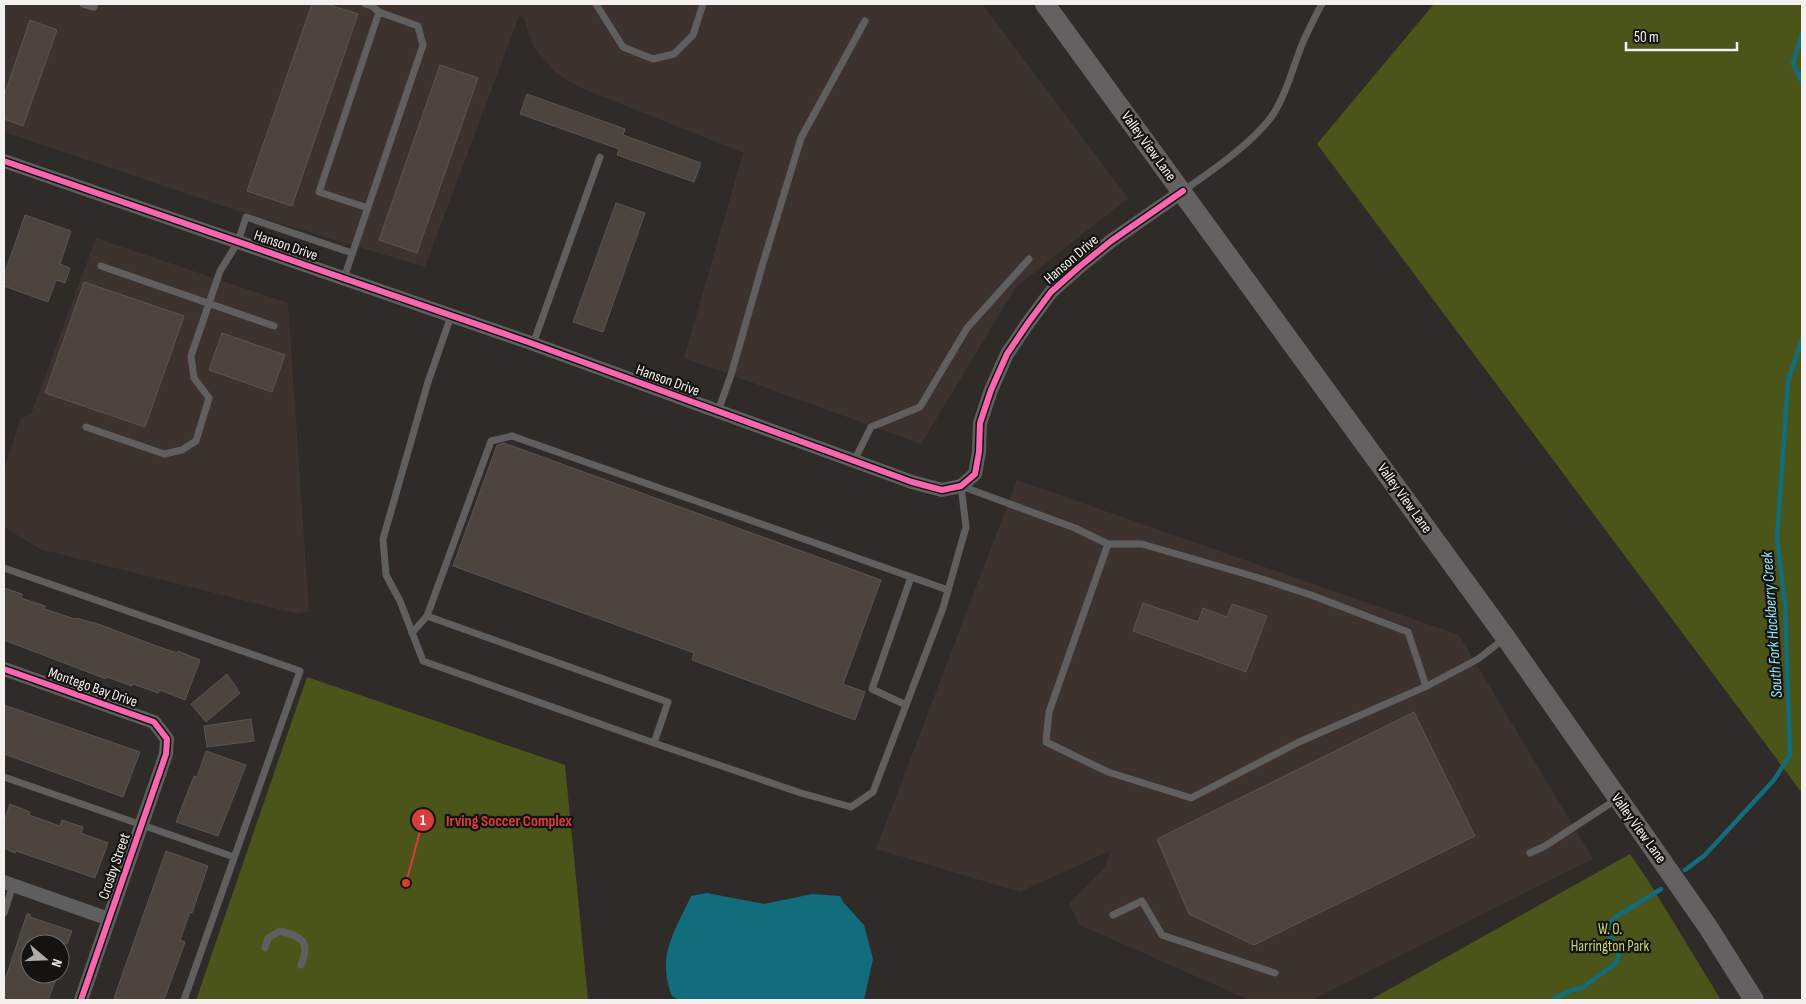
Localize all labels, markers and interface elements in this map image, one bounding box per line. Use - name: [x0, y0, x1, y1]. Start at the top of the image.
- scale bar: [1626, 20, 1737, 52]
- text: 50 m: [1634, 28, 1659, 47]
- street label: Valley View Lane: [1117, 108, 1180, 185]
- street label: Hanson Drive: [251, 226, 320, 265]
- street label: Hanson Drive: [1040, 230, 1103, 288]
- street label: Hanson Drive: [633, 360, 702, 401]
- street label: Valley View Lane: [1373, 460, 1436, 537]
- water label: South Fork Hackberry Creek: [1758, 550, 1787, 699]
- street label: Montego Bay Drive: [46, 663, 140, 712]
- street label: Valley View Lane: [1607, 790, 1670, 867]
- callout: Irving Soccer Complex: [411, 805, 582, 836]
- text: 1: [420, 811, 426, 830]
- text: Irving Soccer Complex: [446, 812, 572, 831]
- street label: Crosby Street: [94, 830, 135, 902]
- park label: W. O. Harrington Park: [1571, 920, 1650, 956]
- north arrow: [20, 934, 70, 984]
- text: N: [48, 957, 66, 969]

